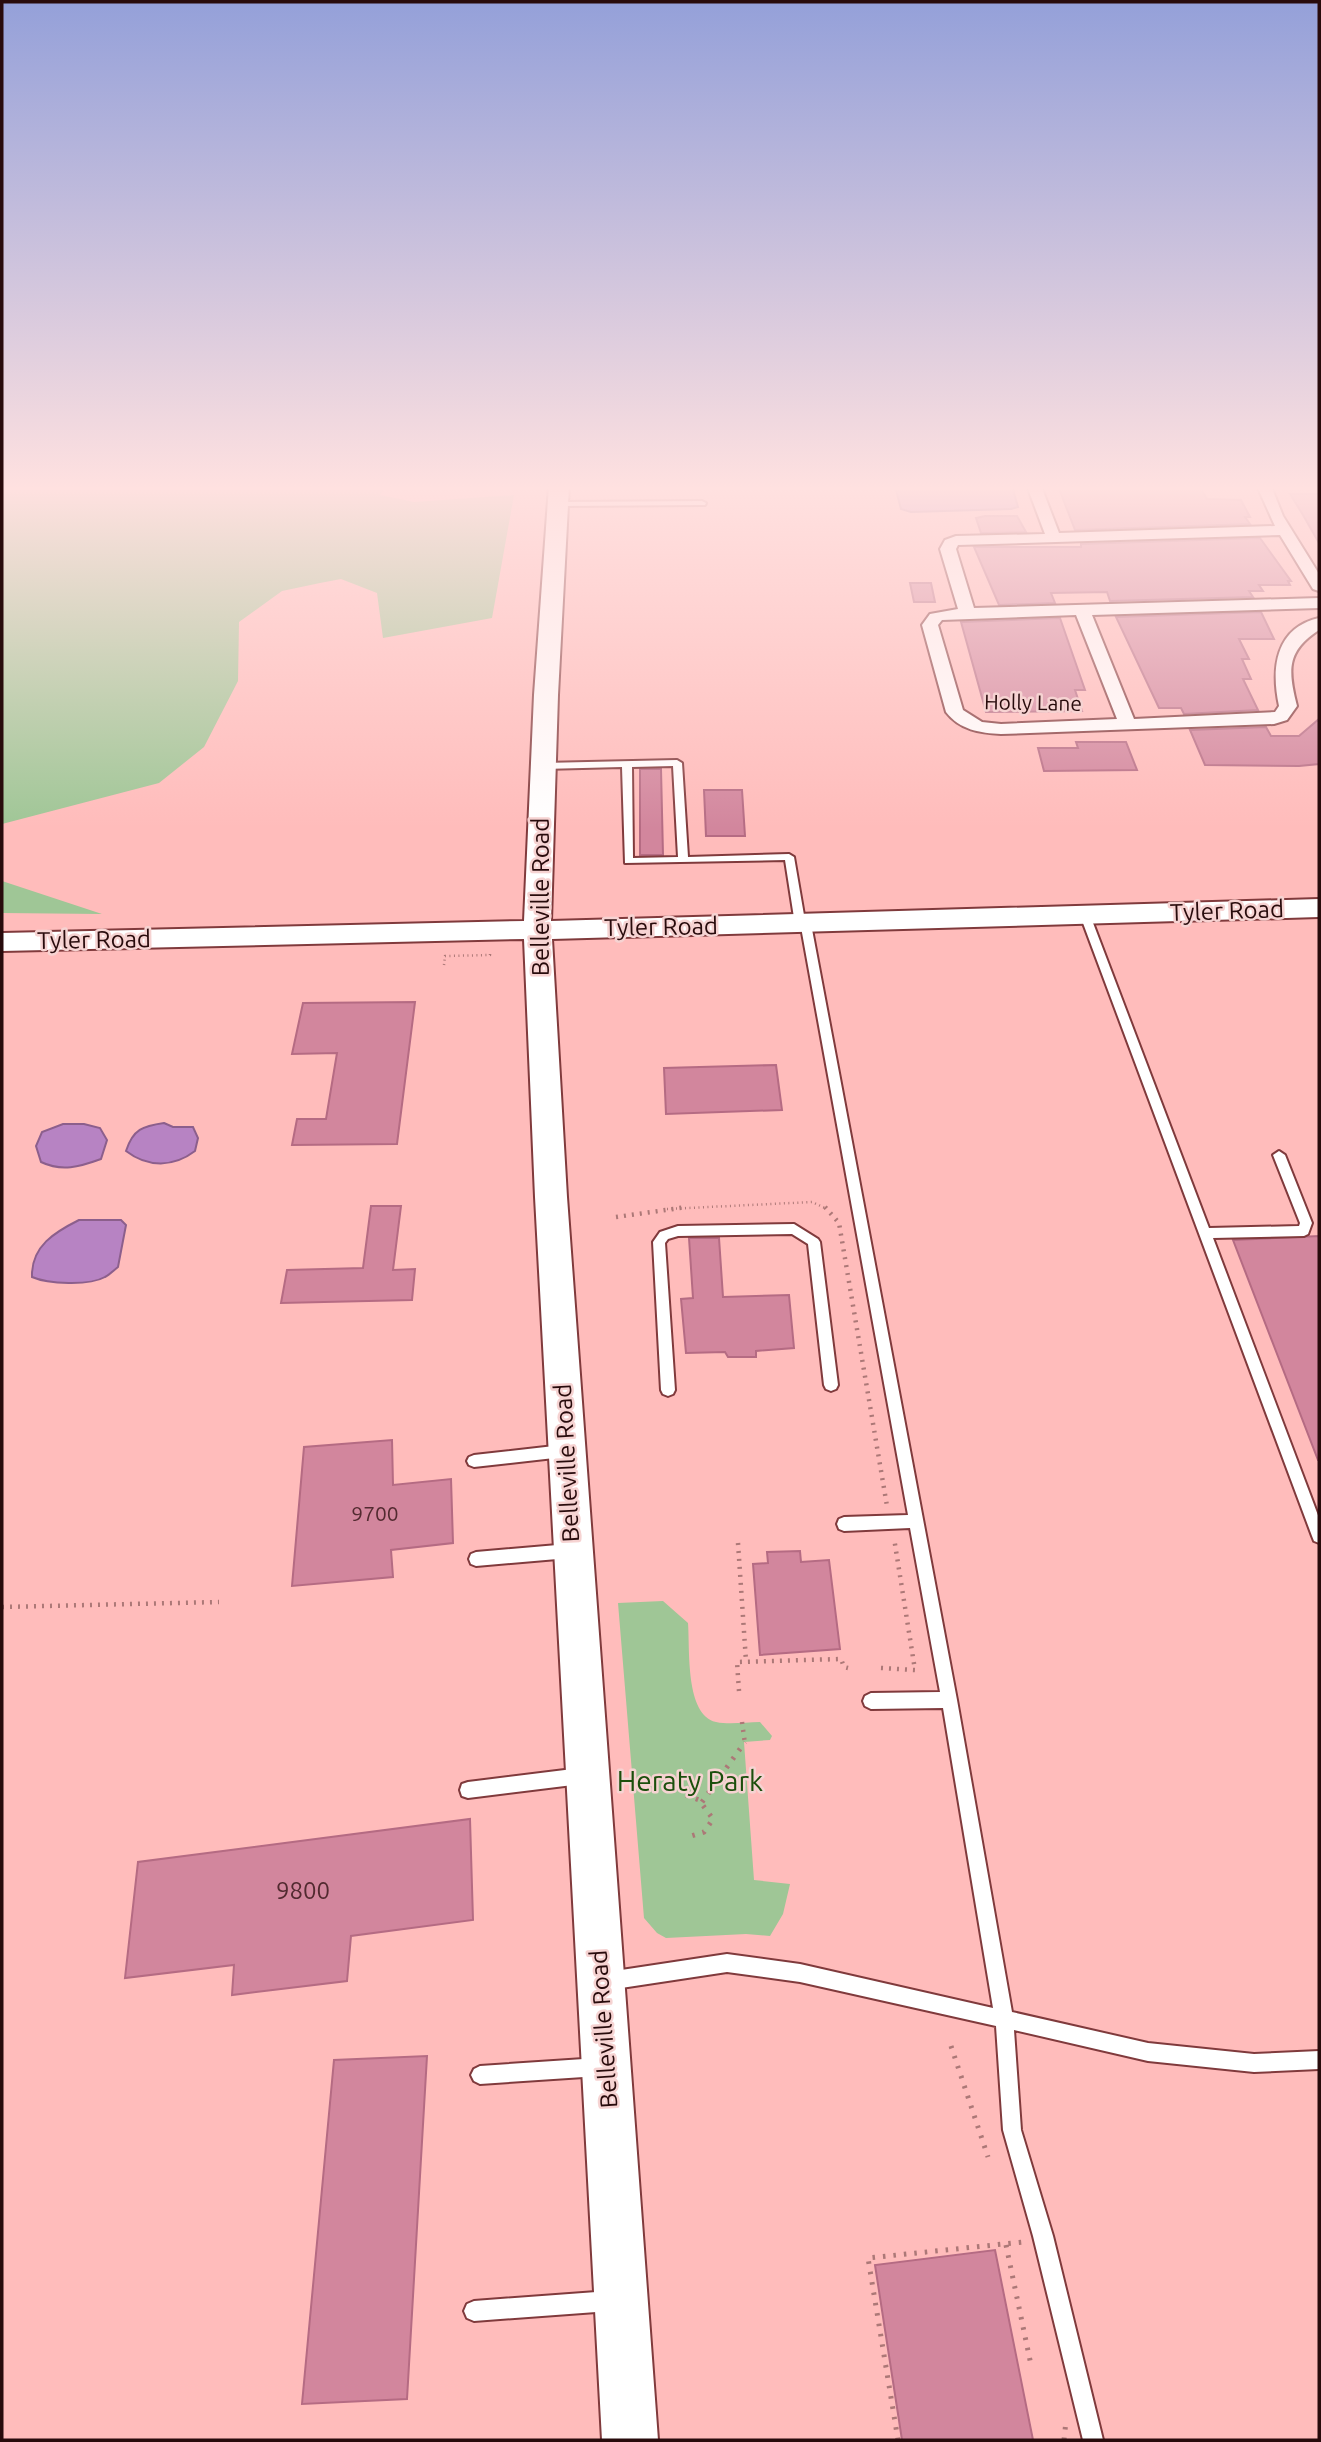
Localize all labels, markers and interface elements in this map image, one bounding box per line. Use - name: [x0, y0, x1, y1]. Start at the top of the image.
- street label: Holly Lane: [984, 689, 1082, 715]
- street label: Belleville Road: [527, 818, 554, 976]
- street label: Tyler Road: [1170, 895, 1284, 926]
- street label: Tyler Road: [604, 912, 718, 941]
- street label: Tyler Road: [37, 925, 151, 954]
- street label: Belleville Road: [549, 1383, 584, 1543]
- house number: 9700: [351, 1501, 399, 1525]
- park label: Heraty Park: [617, 1765, 763, 1796]
- house number: 9800: [276, 1877, 330, 1904]
- street label: Belleville Road: [585, 1949, 622, 2109]

